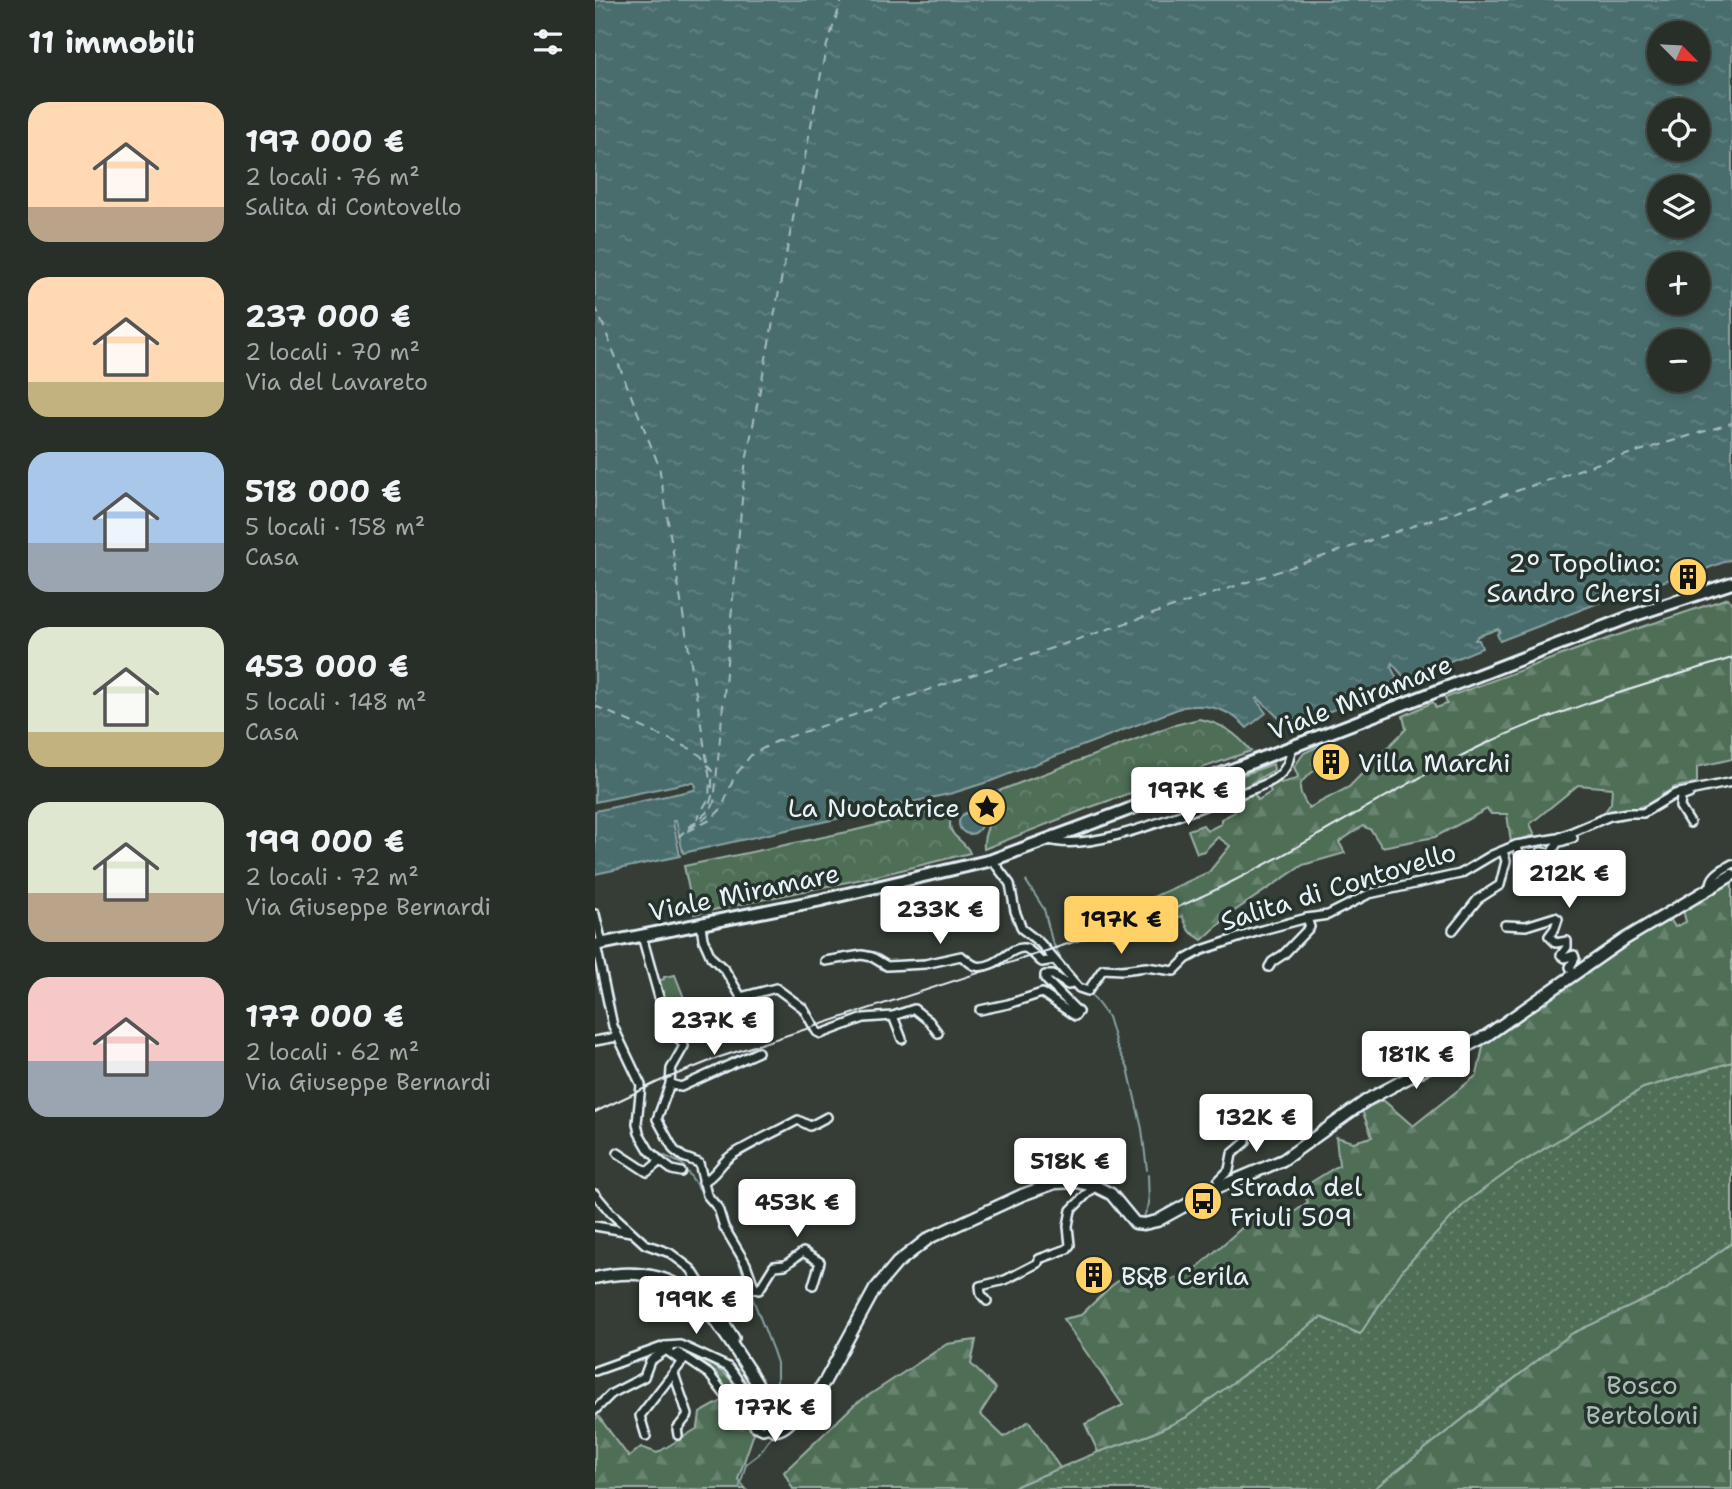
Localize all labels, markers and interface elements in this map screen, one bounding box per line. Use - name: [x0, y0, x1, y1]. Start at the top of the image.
- north arrow: [1647, 21, 1710, 84]
- map controls: [1647, 21, 1710, 392]
- text: 11 immobili: [28, 22, 195, 63]
- icon: filters: [529, 23, 567, 61]
- button: locate: [1647, 98, 1710, 161]
- text: 197 000 €: [245, 121, 404, 162]
- icon: home: [84, 130, 168, 214]
- text: 2 locali · 76 m²: [245, 162, 420, 192]
- button: layers: [1647, 175, 1710, 238]
- text: Salita di Contovello: [245, 192, 462, 222]
- button: +: [1647, 252, 1710, 315]
- text: 237 000 €: [245, 296, 411, 337]
- icon: home: [84, 305, 168, 389]
- button: −: [1647, 329, 1710, 392]
- text: 2 locali · 70 m²: [245, 337, 420, 367]
- text: Via del Lavareto: [245, 367, 428, 397]
- text: 518 000 €: [245, 471, 402, 512]
- icon: home: [84, 480, 168, 564]
- text: 5 locali · 158 m²: [245, 512, 425, 542]
- text: Casa: [245, 542, 298, 572]
- place label: 2º Topolino: Sandro Chersi: [1487, 545, 1661, 610]
- building icon: 2º Topolino: Sandro Chersi: [1667, 556, 1709, 598]
- text: 453 000 €: [245, 646, 409, 687]
- street label: Viale Miramare: [1263, 646, 1457, 748]
- icon: home: [84, 655, 168, 739]
- text: 5 locali · 148 m²: [245, 687, 427, 717]
- text: Casa: [245, 717, 298, 747]
- building icon: Villa Marchi: [1310, 741, 1352, 783]
- place label: Villa Marchi: [1358, 745, 1511, 780]
- pin: 197K €: [1131, 768, 1245, 827]
- text: 197K €: [1147, 775, 1229, 805]
- place icon: La Nuotatrice: [966, 786, 1008, 828]
- place label: La Nuotatrice: [788, 790, 960, 825]
- text: 199 000 €: [245, 821, 404, 862]
- icon: home: [84, 830, 168, 914]
- street label: Salita di Contovello: [1216, 833, 1460, 939]
- pin: 212K €: [1512, 850, 1626, 910]
- street label: Viale Miramare: [645, 855, 843, 929]
- text: 212K €: [1529, 858, 1609, 888]
- text: 2 locali · 72 m²: [245, 862, 419, 892]
- pin: 233K €: [883, 886, 997, 946]
- text: Via Giuseppe Bernardi: [245, 892, 491, 922]
- text: 233K €: [896, 894, 984, 924]
- pin: 197K €: [1064, 897, 1178, 956]
- text: 197K €: [1080, 904, 1162, 934]
- text: 177 000 €: [245, 996, 404, 1037]
- pin: 237K €: [657, 998, 771, 1057]
- icon: home: [84, 1005, 168, 1089]
- text: 237K €: [671, 1005, 757, 1035]
- pin: 181K €: [1359, 1032, 1473, 1091]
- text: 2 locali · 62 m²: [245, 1037, 419, 1067]
- text: 181K €: [1378, 1039, 1454, 1069]
- text: Via Giuseppe Bernardi: [245, 1067, 491, 1097]
- pin: 132K €: [1199, 1094, 1313, 1154]
- text: 132K €: [1215, 1102, 1297, 1132]
- pin: 518K €: [1013, 1138, 1127, 1198]
- text: 518K €: [1030, 1146, 1110, 1176]
- place label: Strada del Friuli 509: [1230, 1169, 1362, 1234]
- pin: 453K €: [740, 1180, 854, 1239]
- bus stop icon: Strada del Friuli 509: [1182, 1180, 1224, 1222]
- text: 453K €: [754, 1187, 840, 1217]
- building icon: B&B Cerila: [1073, 1254, 1115, 1296]
- place label: B&B Cerila: [1121, 1258, 1249, 1293]
- pin: 199K €: [639, 1276, 753, 1336]
- text: 199K €: [655, 1284, 737, 1314]
- park label: Bosco Bertoloni: [1585, 1367, 1699, 1432]
- pin: 177K €: [718, 1384, 832, 1444]
- text: 177K €: [734, 1392, 816, 1422]

